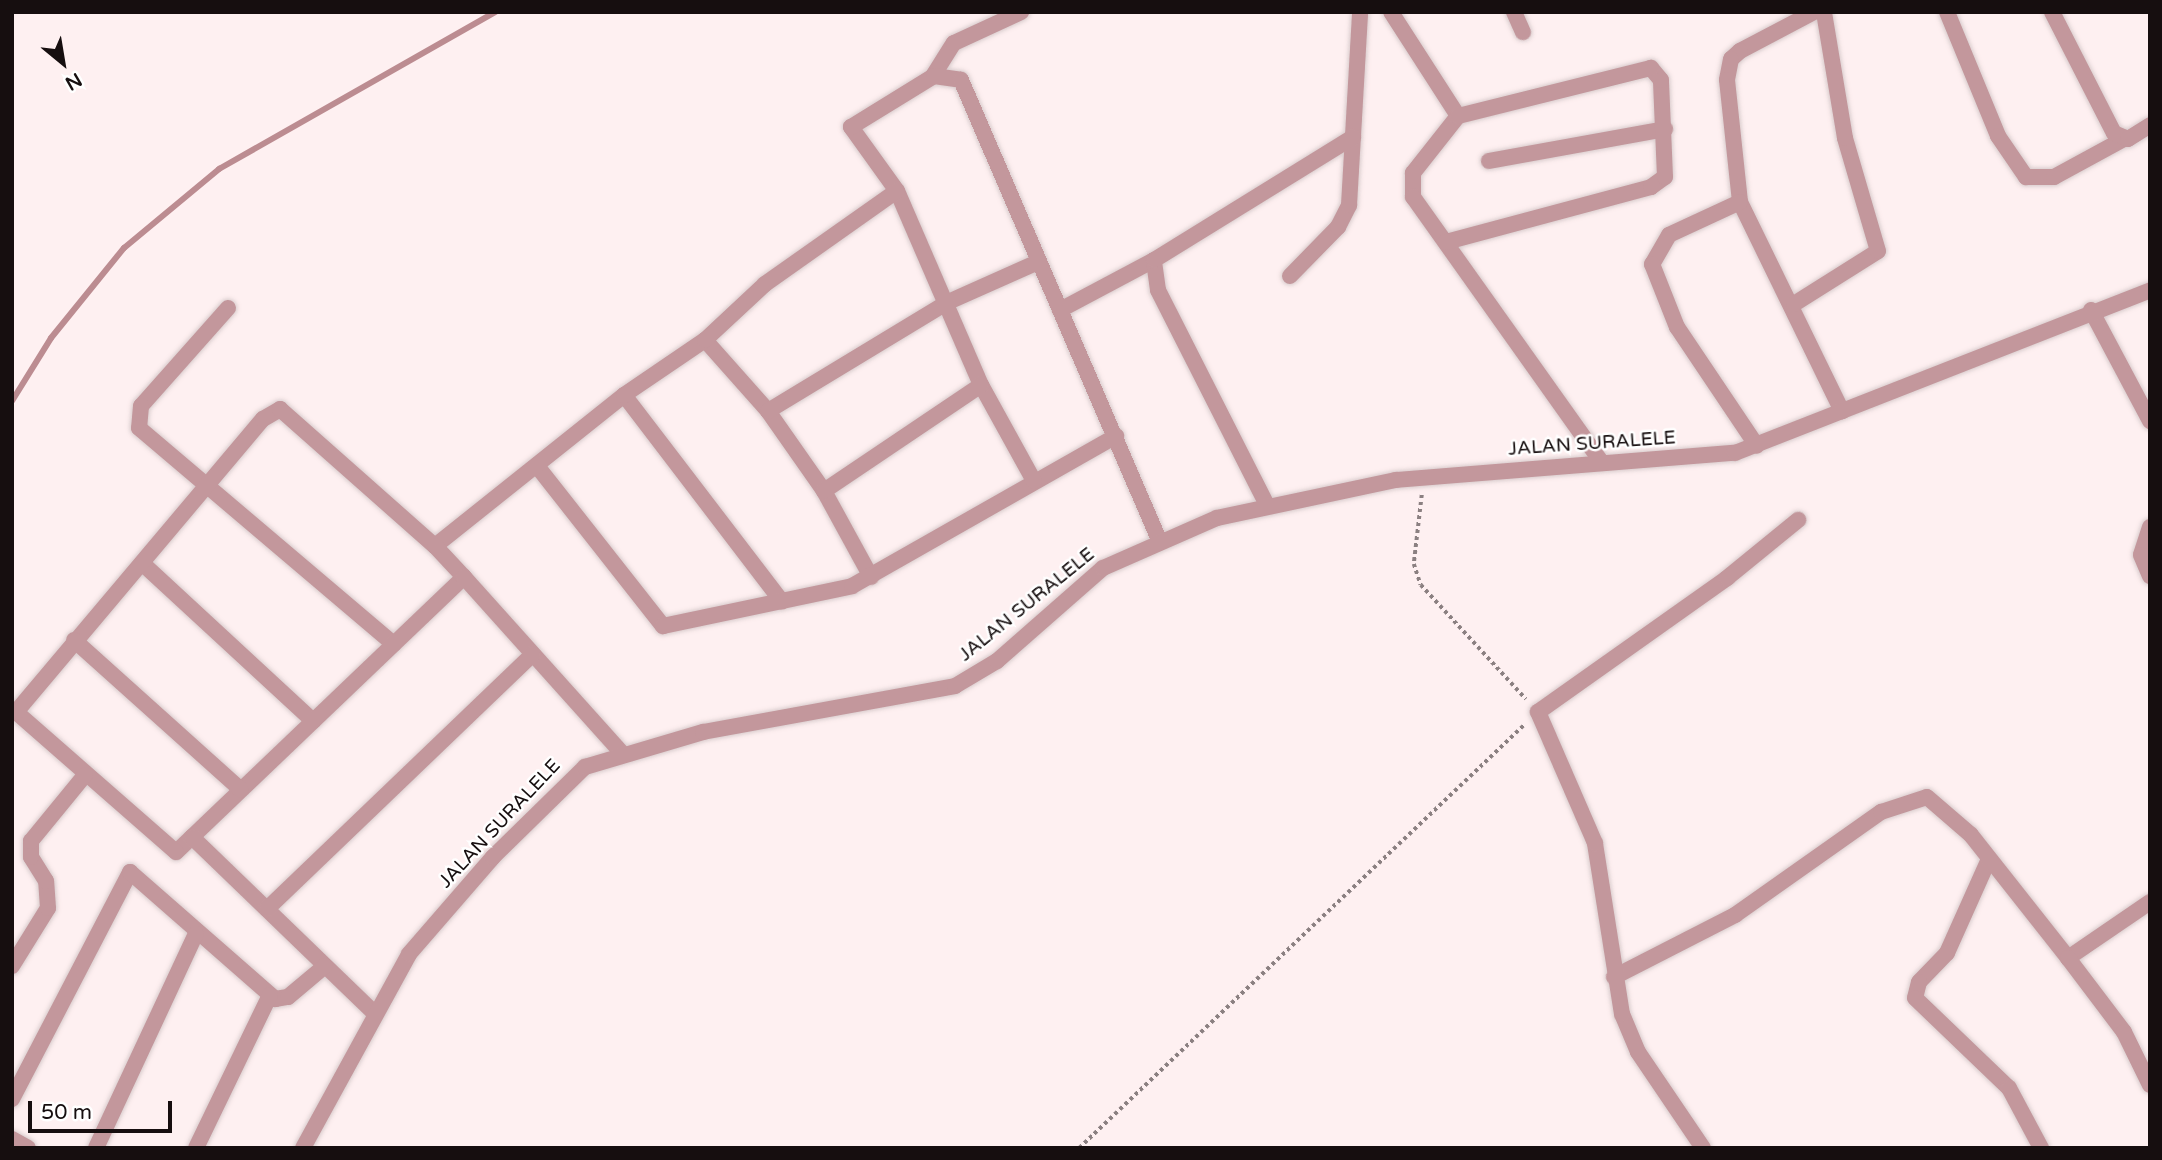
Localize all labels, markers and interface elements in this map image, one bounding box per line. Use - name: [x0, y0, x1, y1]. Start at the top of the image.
- north arrow: [28, 28, 98, 98]
- text: N: [61, 68, 86, 95]
- street label: JALAN SURALELE: [1507, 427, 1677, 461]
- street label: JALAN SURALELE: [955, 543, 1099, 667]
- street label: JALAN SURALELE: [434, 755, 566, 893]
- scale bar: [32, 1086, 175, 1130]
- text: 50 m: [41, 1100, 92, 1125]

